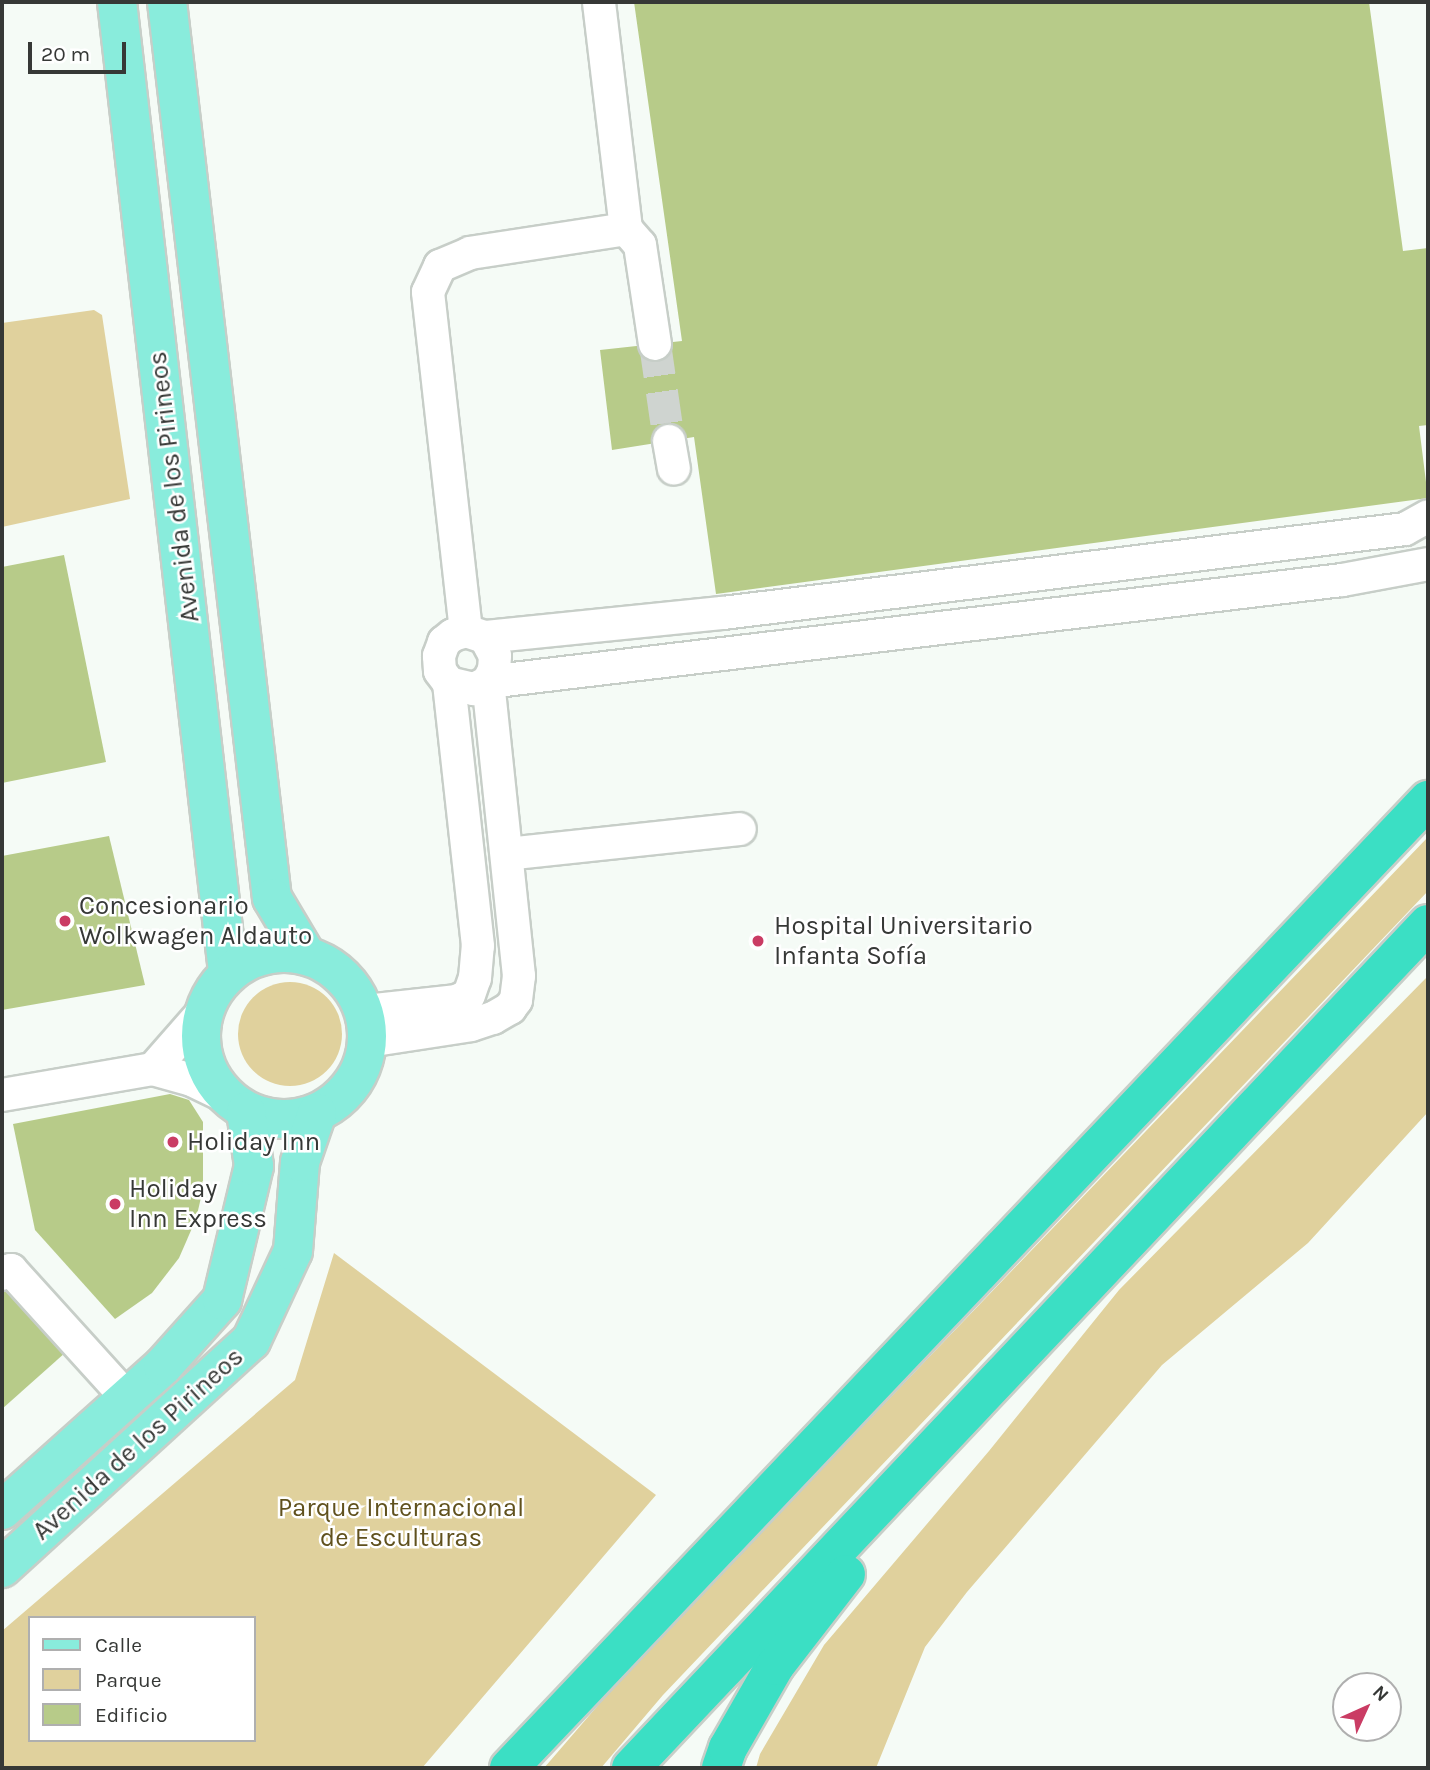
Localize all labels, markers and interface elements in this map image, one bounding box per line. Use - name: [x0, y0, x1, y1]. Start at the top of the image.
- scale bar: [32, 28, 130, 72]
- text: 20 m: [41, 42, 90, 66]
- street label: Avenida de los Pirineos: [142, 350, 206, 624]
- place label: Concesionario Wolkwagen Aldauto: [79, 890, 312, 951]
- place label: Hospital Universitario Infanta Sofía: [774, 910, 1033, 972]
- marker: Concesionario Wolkwagen Aldauto: [57, 913, 73, 929]
- marker: Hospital Universitario Infanta Sofía: [748, 931, 768, 951]
- place label: Holiday Inn: [187, 1126, 320, 1158]
- marker: Holiday Inn: [165, 1134, 181, 1150]
- place label: Holiday Inn Express: [129, 1173, 267, 1234]
- marker: Holiday Inn Express: [107, 1196, 123, 1212]
- street label: Avenida de los Pirineos: [26, 1341, 250, 1547]
- park label: Parque Internacional de Esculturas: [278, 1492, 524, 1554]
- legend: [28, 1616, 256, 1742]
- text: Calle: [95, 1633, 142, 1657]
- text: Parque: [95, 1668, 162, 1692]
- north arrow: [1332, 1672, 1402, 1742]
- text: N: [1368, 1681, 1393, 1706]
- text: Edificio: [95, 1703, 168, 1727]

